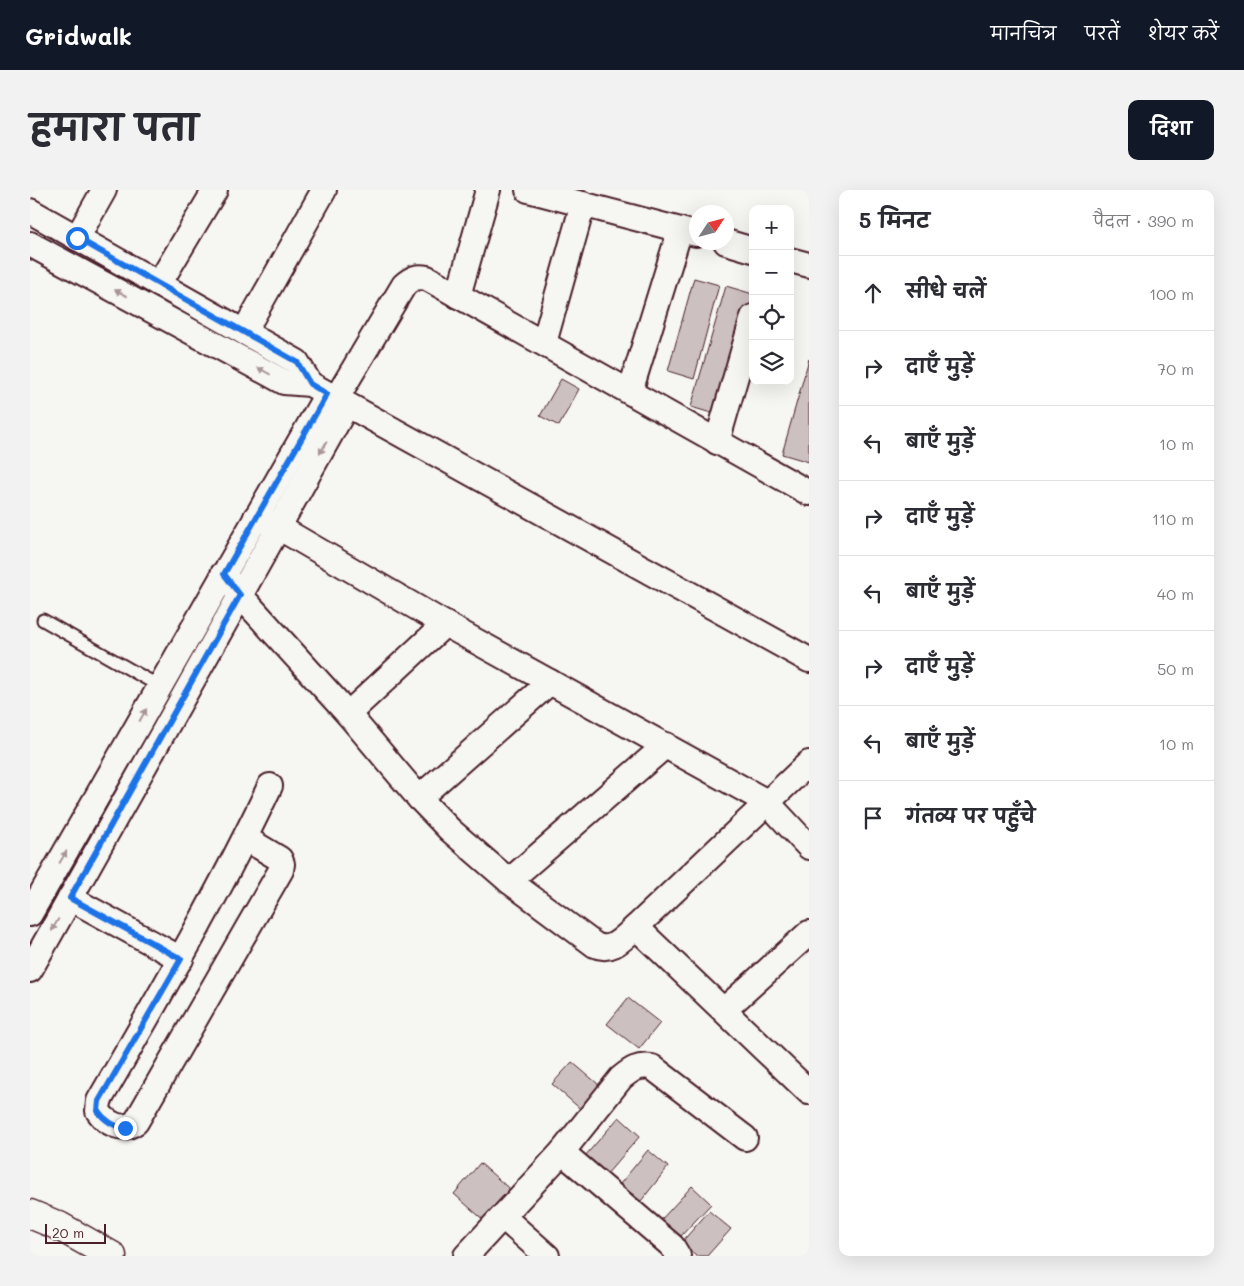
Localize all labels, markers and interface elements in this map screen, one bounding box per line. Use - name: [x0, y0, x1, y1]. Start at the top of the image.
- text: Gridwalk: [25, 20, 132, 51]
- text: मानचित्र: [990, 21, 1056, 45]
- text: परतें: [1084, 21, 1120, 45]
- text: शेयर करें: [1148, 21, 1219, 45]
- button: दिशा: [1128, 100, 1214, 160]
- text: हमारा पता: [30, 103, 198, 149]
- north arrow: [689, 205, 734, 250]
- map controls: [749, 205, 794, 385]
- button: +: [749, 205, 794, 250]
- text: 5 मिनट: [859, 206, 930, 233]
- text: पैदल · 390 m: [1093, 210, 1194, 231]
- route start: [66, 227, 89, 250]
- button: −: [749, 250, 794, 295]
- text: सीधे चलें: [906, 278, 986, 303]
- icon: ahead: [859, 279, 887, 307]
- text: 100 m: [1149, 283, 1194, 304]
- one-way arrow: [114, 289, 128, 298]
- button: locate: [749, 295, 794, 340]
- button: layers: [749, 340, 794, 385]
- text: दाएँ मुड़ें: [906, 353, 974, 378]
- icon: right: [859, 354, 887, 382]
- text: 70 m: [1157, 358, 1194, 379]
- one-way arrow: [257, 367, 271, 375]
- text: बाएँ मुड़ें: [906, 428, 975, 453]
- icon: left: [859, 429, 887, 457]
- text: 10 m: [1159, 433, 1194, 454]
- one-way arrow: [319, 440, 327, 455]
- text: दाएँ मुड़ें: [906, 503, 974, 528]
- icon: right: [859, 504, 887, 532]
- text: 110 m: [1152, 508, 1194, 529]
- text: बाएँ मुड़ें: [906, 578, 975, 603]
- icon: left: [859, 579, 887, 607]
- text: 40 m: [1157, 583, 1194, 604]
- text: दाएँ मुड़ें: [906, 653, 974, 678]
- icon: right: [859, 654, 887, 682]
- text: 50 m: [1157, 658, 1194, 679]
- one-way arrow: [138, 708, 147, 722]
- text: बाएँ मुड़ें: [906, 728, 975, 753]
- icon: left: [859, 729, 887, 757]
- text: 10 m: [1159, 733, 1194, 754]
- text: गंतव्य पर पहुँचे: [906, 803, 1035, 828]
- icon: arrive: [859, 804, 887, 832]
- one-way arrow: [58, 850, 67, 863]
- one-way arrow: [51, 918, 59, 932]
- route end: [114, 1117, 137, 1140]
- scale bar: [45, 1221, 106, 1244]
- text: 20 m: [52, 1223, 84, 1242]

